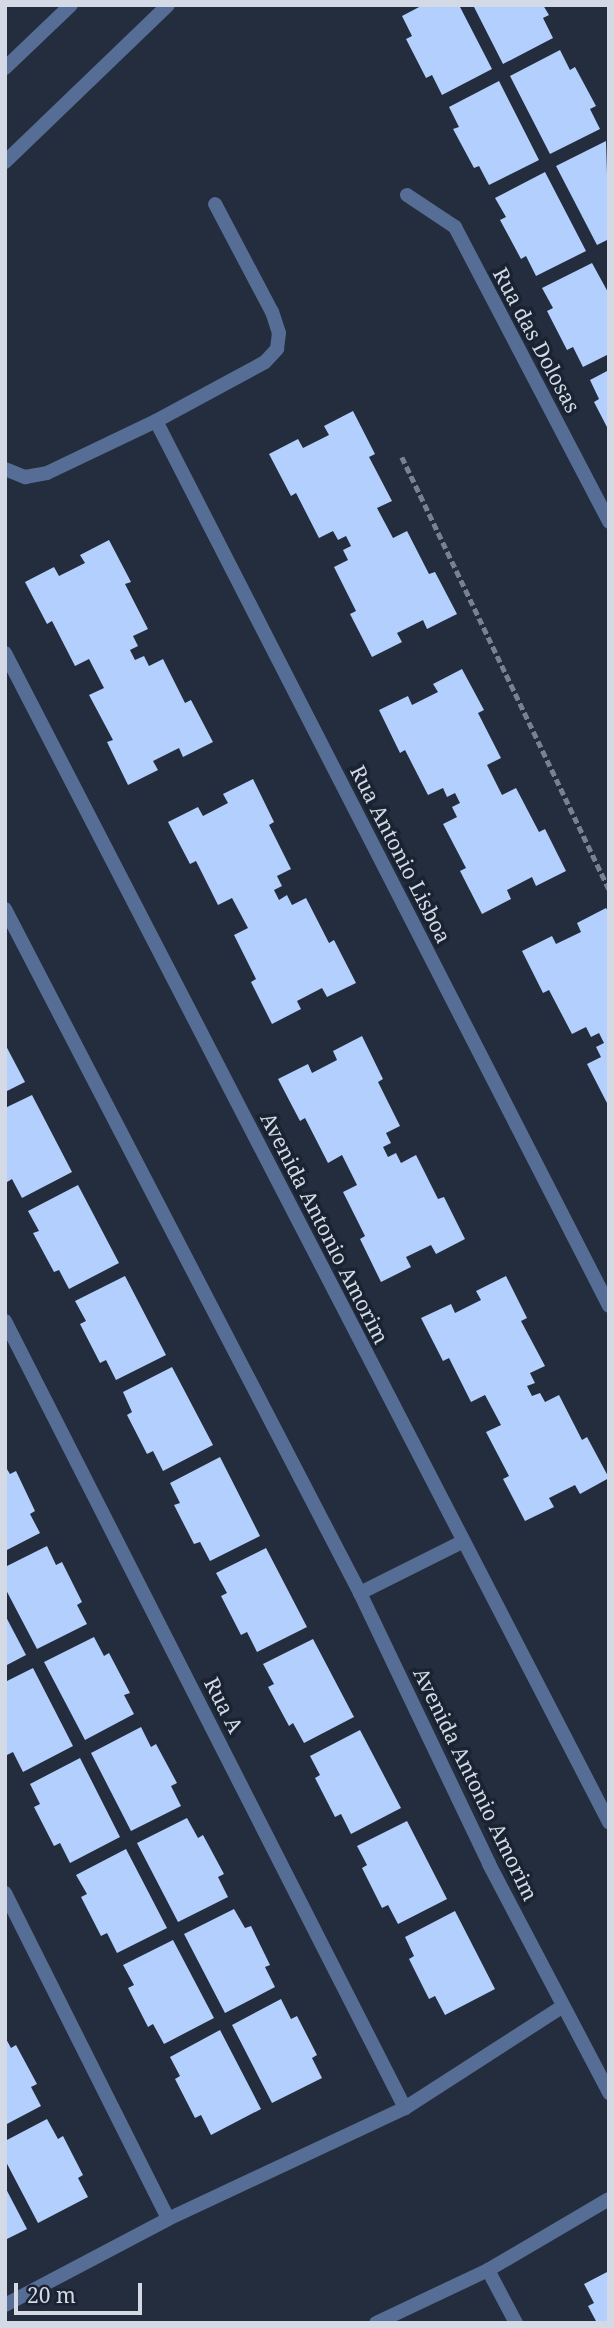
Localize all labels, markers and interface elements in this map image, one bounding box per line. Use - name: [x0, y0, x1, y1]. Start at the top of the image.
- street label: Rua das Dolosas: [488, 263, 586, 417]
- street label: Rua Antonio Lisboa: [345, 761, 457, 947]
- street label: Avenida Antonio Amorim: [256, 1108, 394, 1348]
- street label: Avenida Antonio Amorim: [408, 1663, 544, 1905]
- street label: Rua A: [199, 1673, 249, 1737]
- scale bar: [18, 2268, 145, 2312]
- text: 20 m: [27, 2281, 76, 2309]

